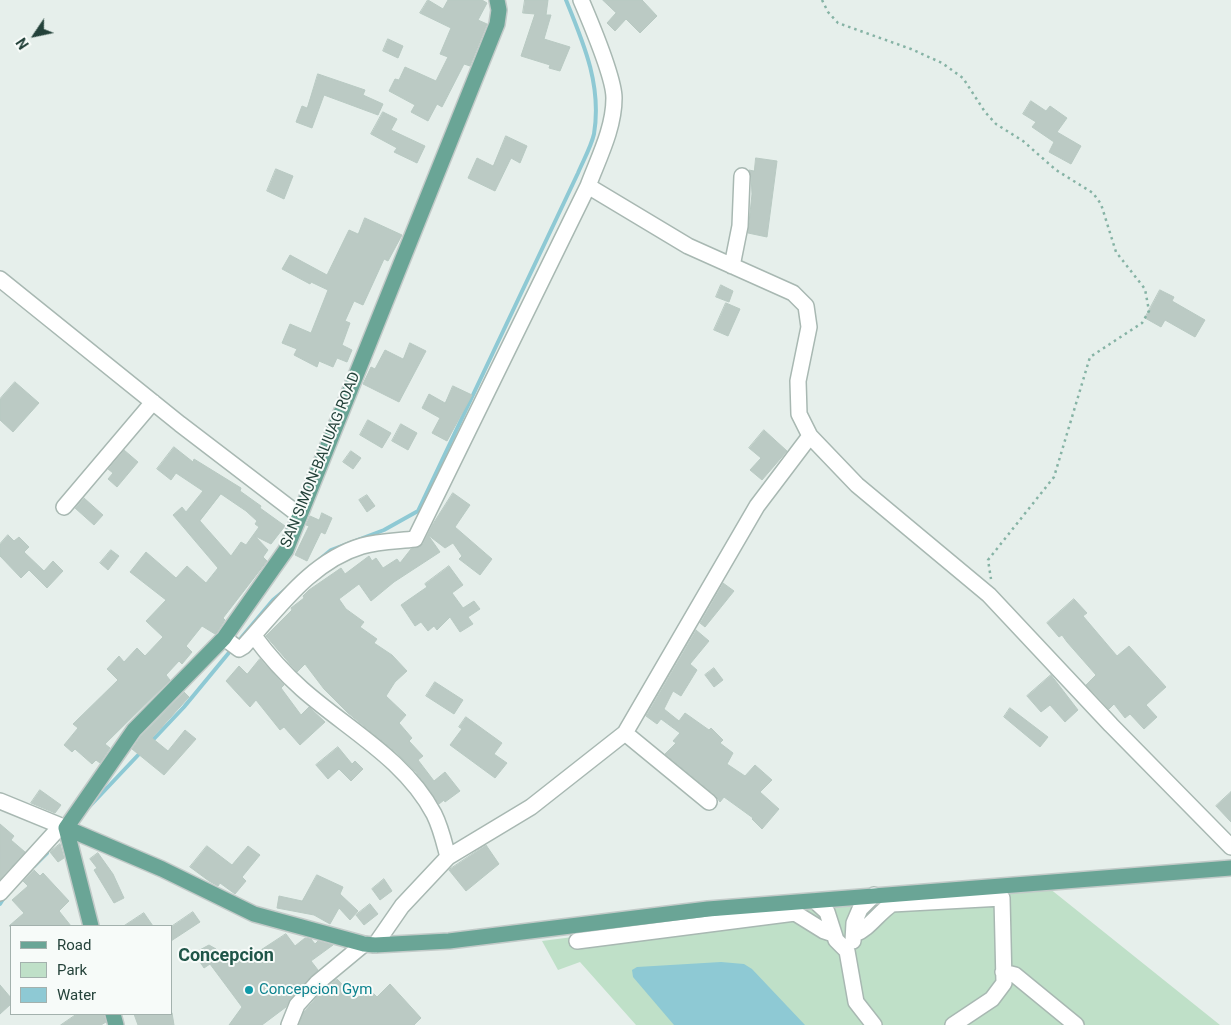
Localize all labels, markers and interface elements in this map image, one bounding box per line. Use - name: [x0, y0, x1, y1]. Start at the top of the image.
- north arrow: [10, 10, 60, 60]
- text: N: [13, 35, 32, 52]
- street label: SAN SIMON-BALIUAG ROAD: [277, 370, 365, 550]
- legend: [10, 925, 172, 1015]
- text: Road: [57, 936, 91, 954]
- district label: Concepcion: [178, 945, 274, 967]
- text: Park: [57, 961, 87, 979]
- place label: Concepcion Gym: [259, 981, 372, 999]
- marker: Concepcion Gym: [243, 984, 255, 996]
- text: Water: [57, 986, 96, 1004]

